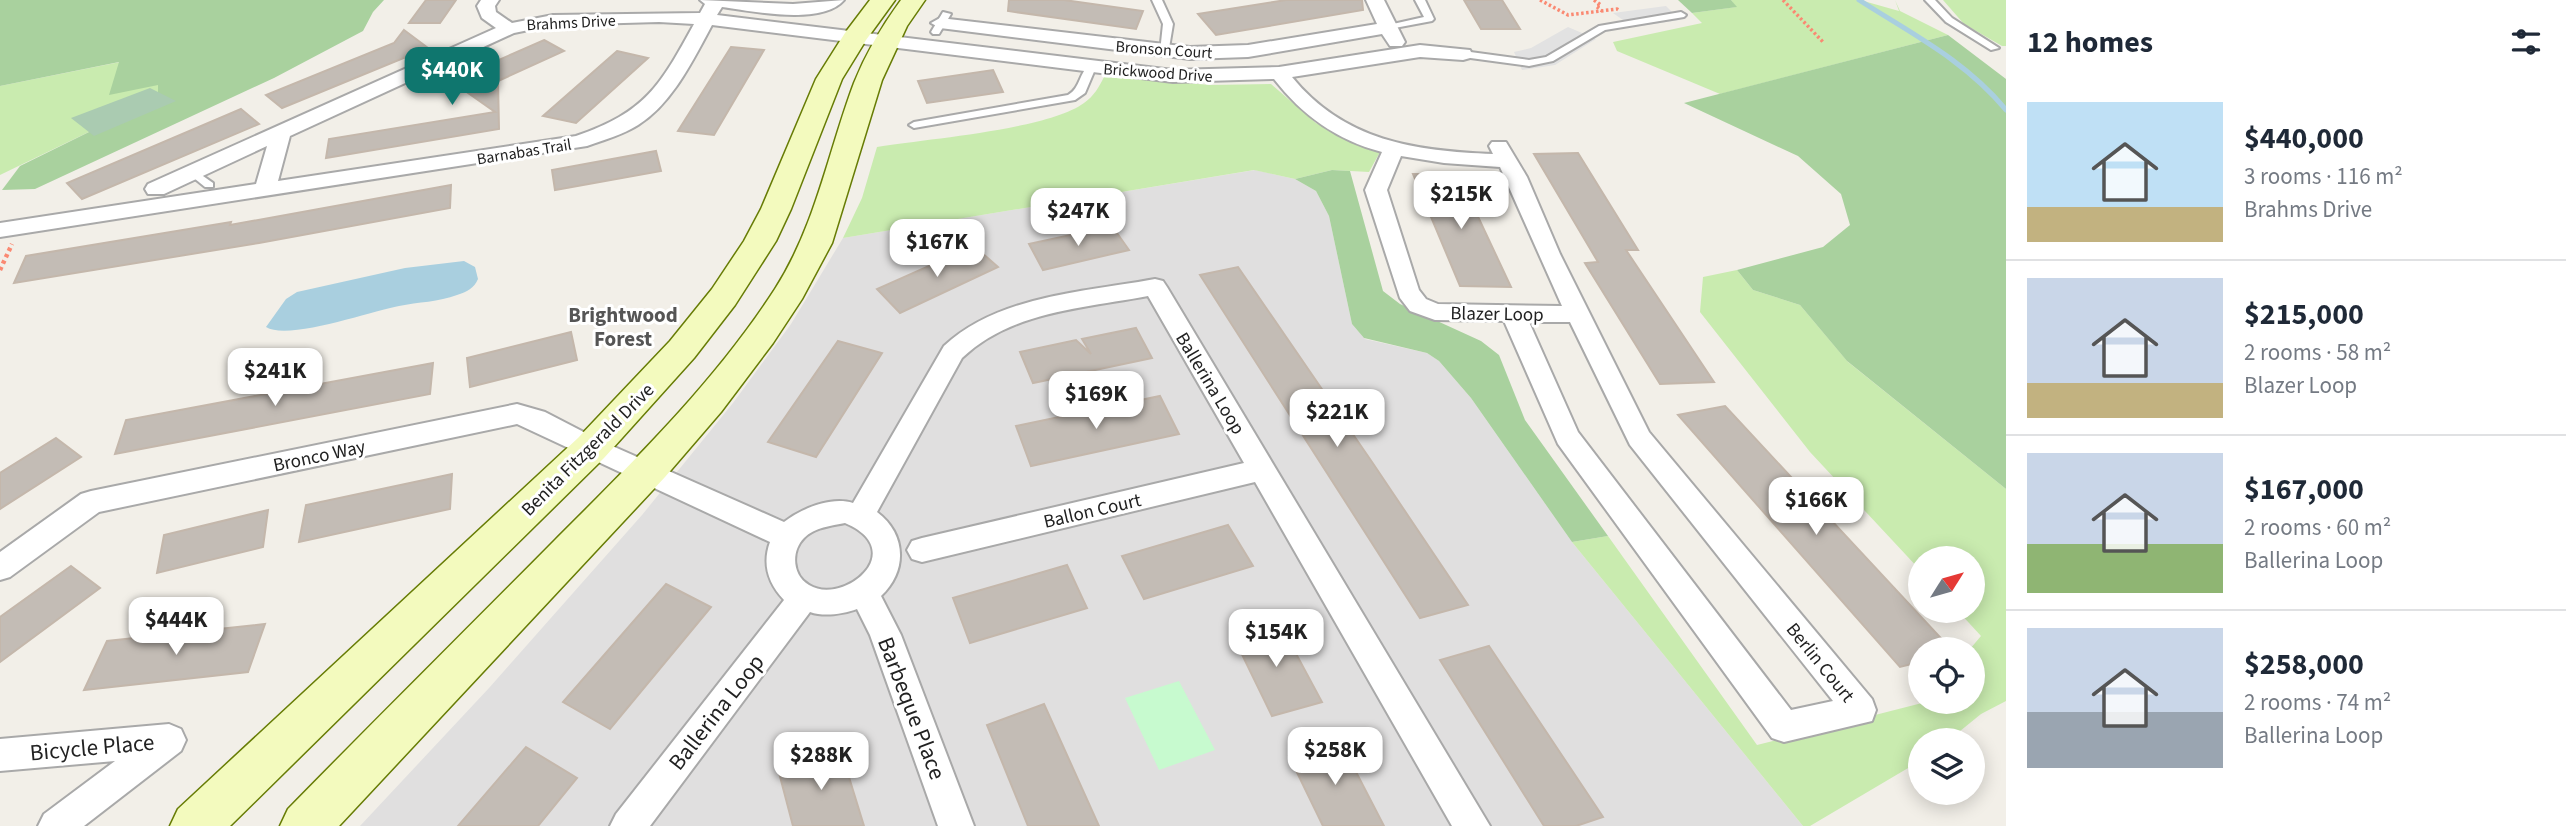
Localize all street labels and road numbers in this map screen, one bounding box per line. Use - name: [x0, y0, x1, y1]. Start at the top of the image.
- street label: Brahms Drive: [526, 10, 616, 36]
- street label: Bronson Court: [1115, 36, 1214, 64]
- street label: Brickwood Drive: [1102, 58, 1213, 88]
- street label: Barnabas Trail: [475, 134, 573, 170]
- street label: Blazer Loop: [1450, 300, 1544, 329]
- street label: Ballerina Loop: [1169, 328, 1251, 440]
- street label: Benita Fitzgerald Drive: [515, 377, 661, 523]
- street label: Bronco Way: [271, 433, 368, 479]
- street label: Ballon Court: [1041, 487, 1144, 536]
- street label: Berlin Court: [1779, 617, 1861, 709]
- street label: Barbeque Place: [869, 632, 954, 784]
- street label: Ballerina Loop: [661, 647, 772, 777]
- street label: Bicycle Place: [28, 726, 156, 769]

